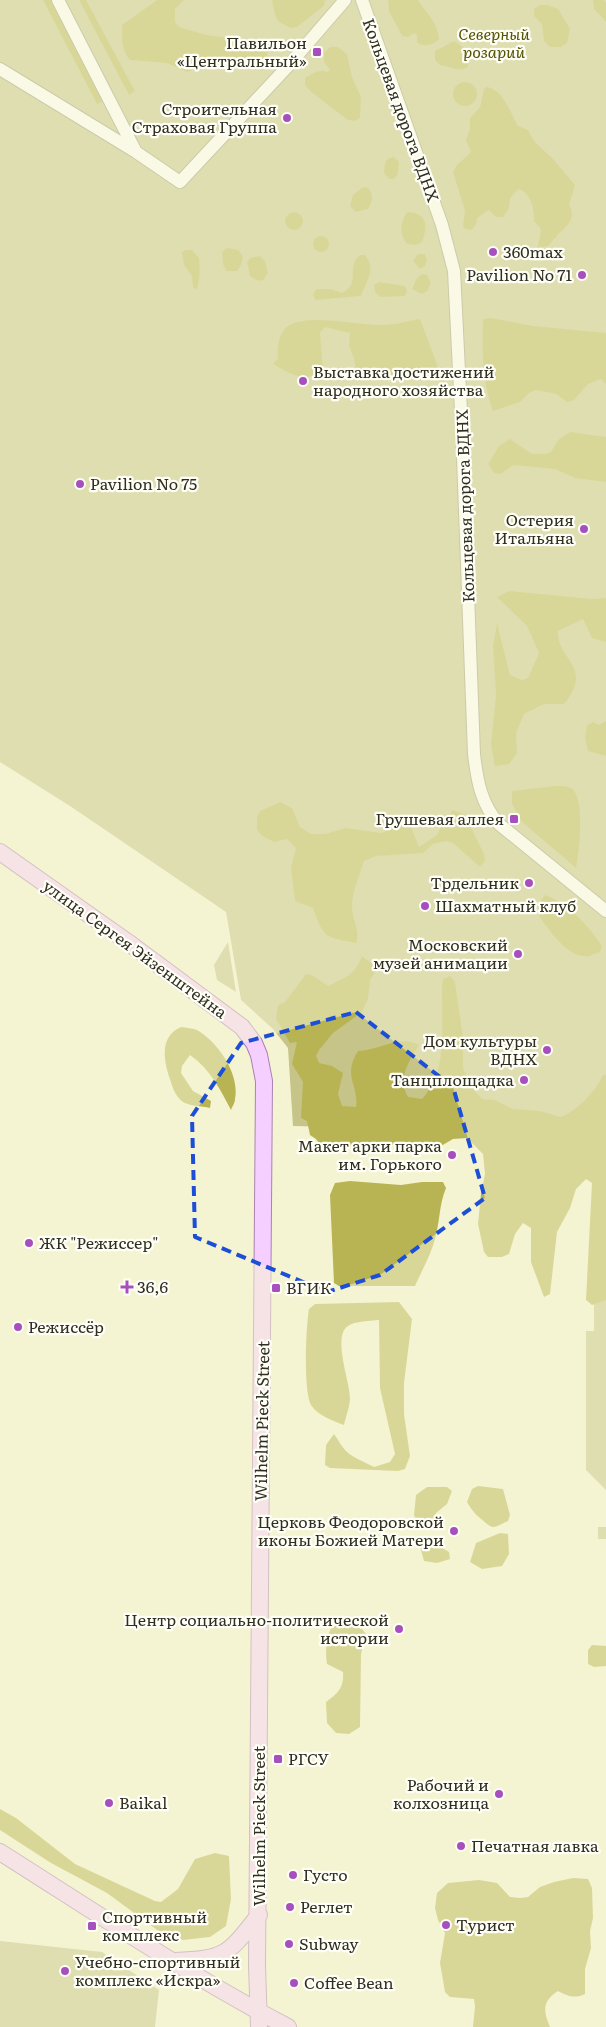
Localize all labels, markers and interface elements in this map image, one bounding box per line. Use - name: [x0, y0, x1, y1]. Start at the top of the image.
- street label: Кольцевая дорога ВДНХ: [358, 15, 447, 205]
- park label: Северный розарий: [458, 21, 530, 63]
- place label: Павильон «Центральный»: [177, 30, 307, 72]
- marker: Павильон «Центральный»: [311, 46, 323, 58]
- place label: Строительная Страховая Группа: [132, 96, 277, 138]
- marker: Строительная Страховая Группа: [281, 112, 293, 124]
- place label: 360max: [503, 239, 564, 263]
- marker: 360max: [487, 246, 499, 258]
- place label: Pavilion No 71: [466, 262, 572, 286]
- marker: Pavilion No 71: [576, 269, 588, 281]
- place label: Выставка достижений народного хозяйства: [313, 359, 495, 401]
- marker: Выставка достижений народного хозяйства: [297, 375, 309, 387]
- street label: Кольцевая дорога ВДНХ: [449, 408, 479, 603]
- place label: Pavilion No 75: [90, 471, 197, 495]
- marker: Pavilion No 75: [74, 478, 86, 490]
- place label: Остерия Итальяна: [495, 507, 574, 549]
- marker: Остерия Итальяна: [578, 523, 590, 535]
- place label: Грушевая аллея: [375, 806, 504, 830]
- marker: Грушевая аллея: [508, 813, 520, 825]
- place label: Трдельник: [430, 870, 520, 894]
- street label: улица Сергея Эйзенштейна: [39, 873, 233, 1023]
- marker: Трдельник: [523, 877, 535, 889]
- place label: Шахматный клуб: [435, 893, 576, 917]
- marker: Шахматный клуб: [419, 900, 431, 912]
- place label: Московский музей анимации: [373, 932, 508, 974]
- marker: Московский музей анимации: [512, 948, 524, 960]
- place label: Дом культуры ВДНХ: [424, 1028, 538, 1070]
- marker: Дом культуры ВДНХ: [541, 1044, 553, 1056]
- place label: Танцплощадка: [390, 1067, 514, 1091]
- marker: Танцплощадка: [518, 1074, 530, 1086]
- place label: Макет арки парка им. Горького: [298, 1133, 442, 1175]
- marker: Макет арки парка им. Горького: [446, 1149, 458, 1161]
- place label: ЖК "Режиссер": [39, 1230, 158, 1254]
- marker: ЖК "Режиссер": [23, 1237, 35, 1249]
- place label: 36,6: [137, 1274, 169, 1298]
- place label: ВГИК: [286, 1275, 332, 1299]
- marker: 36,6: [121, 1281, 133, 1293]
- marker: ВГИК: [270, 1282, 282, 1294]
- place label: Режиссёр: [28, 1314, 104, 1338]
- marker: Режиссёр: [12, 1321, 24, 1333]
- street label: Wilhelm Pieck Street: [248, 1340, 274, 1501]
- place label: Церковь Феодоровской иконы Божией Матери: [257, 1509, 444, 1551]
- marker: Церковь Феодоровской иконы Божией Матери: [448, 1525, 460, 1537]
- place label: Центр социально-политической истории: [124, 1607, 389, 1649]
- marker: Центр социально-политической истории: [393, 1623, 405, 1635]
- street label: Wilhelm Pieck Street: [246, 1745, 270, 1906]
- place label: РГСУ: [288, 1746, 329, 1770]
- marker: РГСУ: [272, 1753, 284, 1765]
- place label: Рабочий и колхозница: [393, 1772, 489, 1814]
- marker: Рабочий и колхозница: [493, 1788, 505, 1800]
- place label: Baikal: [119, 1790, 167, 1814]
- marker: Baikal: [103, 1797, 115, 1809]
- place label: Печатная лавка: [471, 1833, 599, 1857]
- marker: Печатная лавка: [455, 1840, 467, 1852]
- place label: Густо: [303, 1862, 348, 1886]
- marker: Густо: [287, 1869, 299, 1881]
- place label: Реглет: [300, 1894, 353, 1918]
- marker: Реглет: [284, 1901, 296, 1913]
- place label: Спортивный комплекс: [102, 1904, 207, 1946]
- place label: Турист: [456, 1912, 515, 1936]
- marker: Турист: [440, 1919, 452, 1931]
- marker: Спортивный комплекс: [86, 1920, 98, 1932]
- place label: Subway: [299, 1931, 359, 1955]
- marker: Subway: [283, 1938, 295, 1950]
- place label: Учебно-спортивный комплекс «Искра»: [75, 1949, 241, 1991]
- marker: Учебно-спортивный комплекс «Искра»: [59, 1965, 71, 1977]
- place label: Coffee Bean: [304, 1970, 394, 1994]
- marker: Coffee Bean: [288, 1977, 300, 1989]

